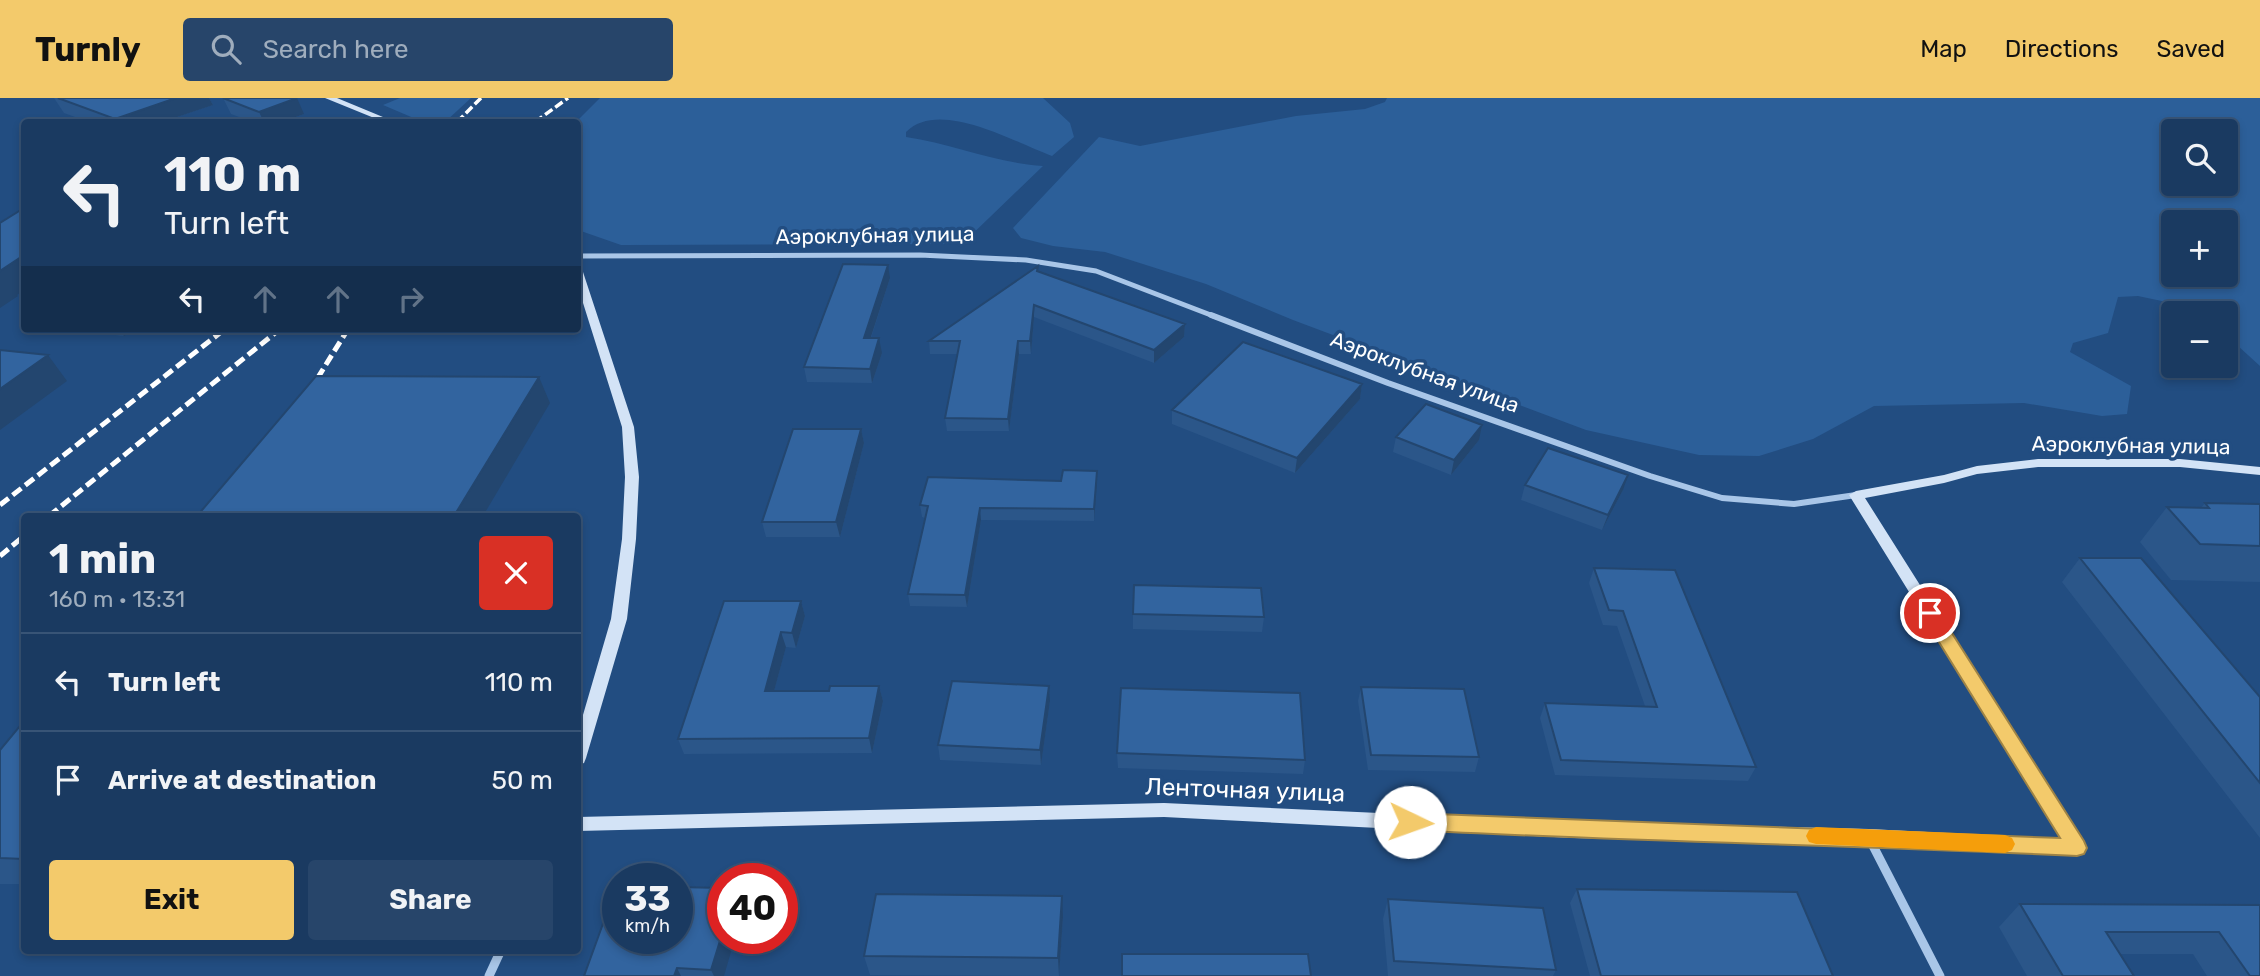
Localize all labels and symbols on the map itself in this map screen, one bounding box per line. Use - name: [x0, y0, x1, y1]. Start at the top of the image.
- street label: Аэроклубная улица: [775, 221, 975, 249]
- street label: Аэроклубная улица: [1327, 326, 1523, 418]
- street label: Аэроклубная улица: [2031, 431, 2231, 459]
- pin: [1900, 583, 1960, 643]
- street label: Ленточная улица: [1145, 773, 1345, 807]
- position arrow: [1373, 785, 1447, 859]
- speed limit sign: 40: [707, 863, 798, 954]

